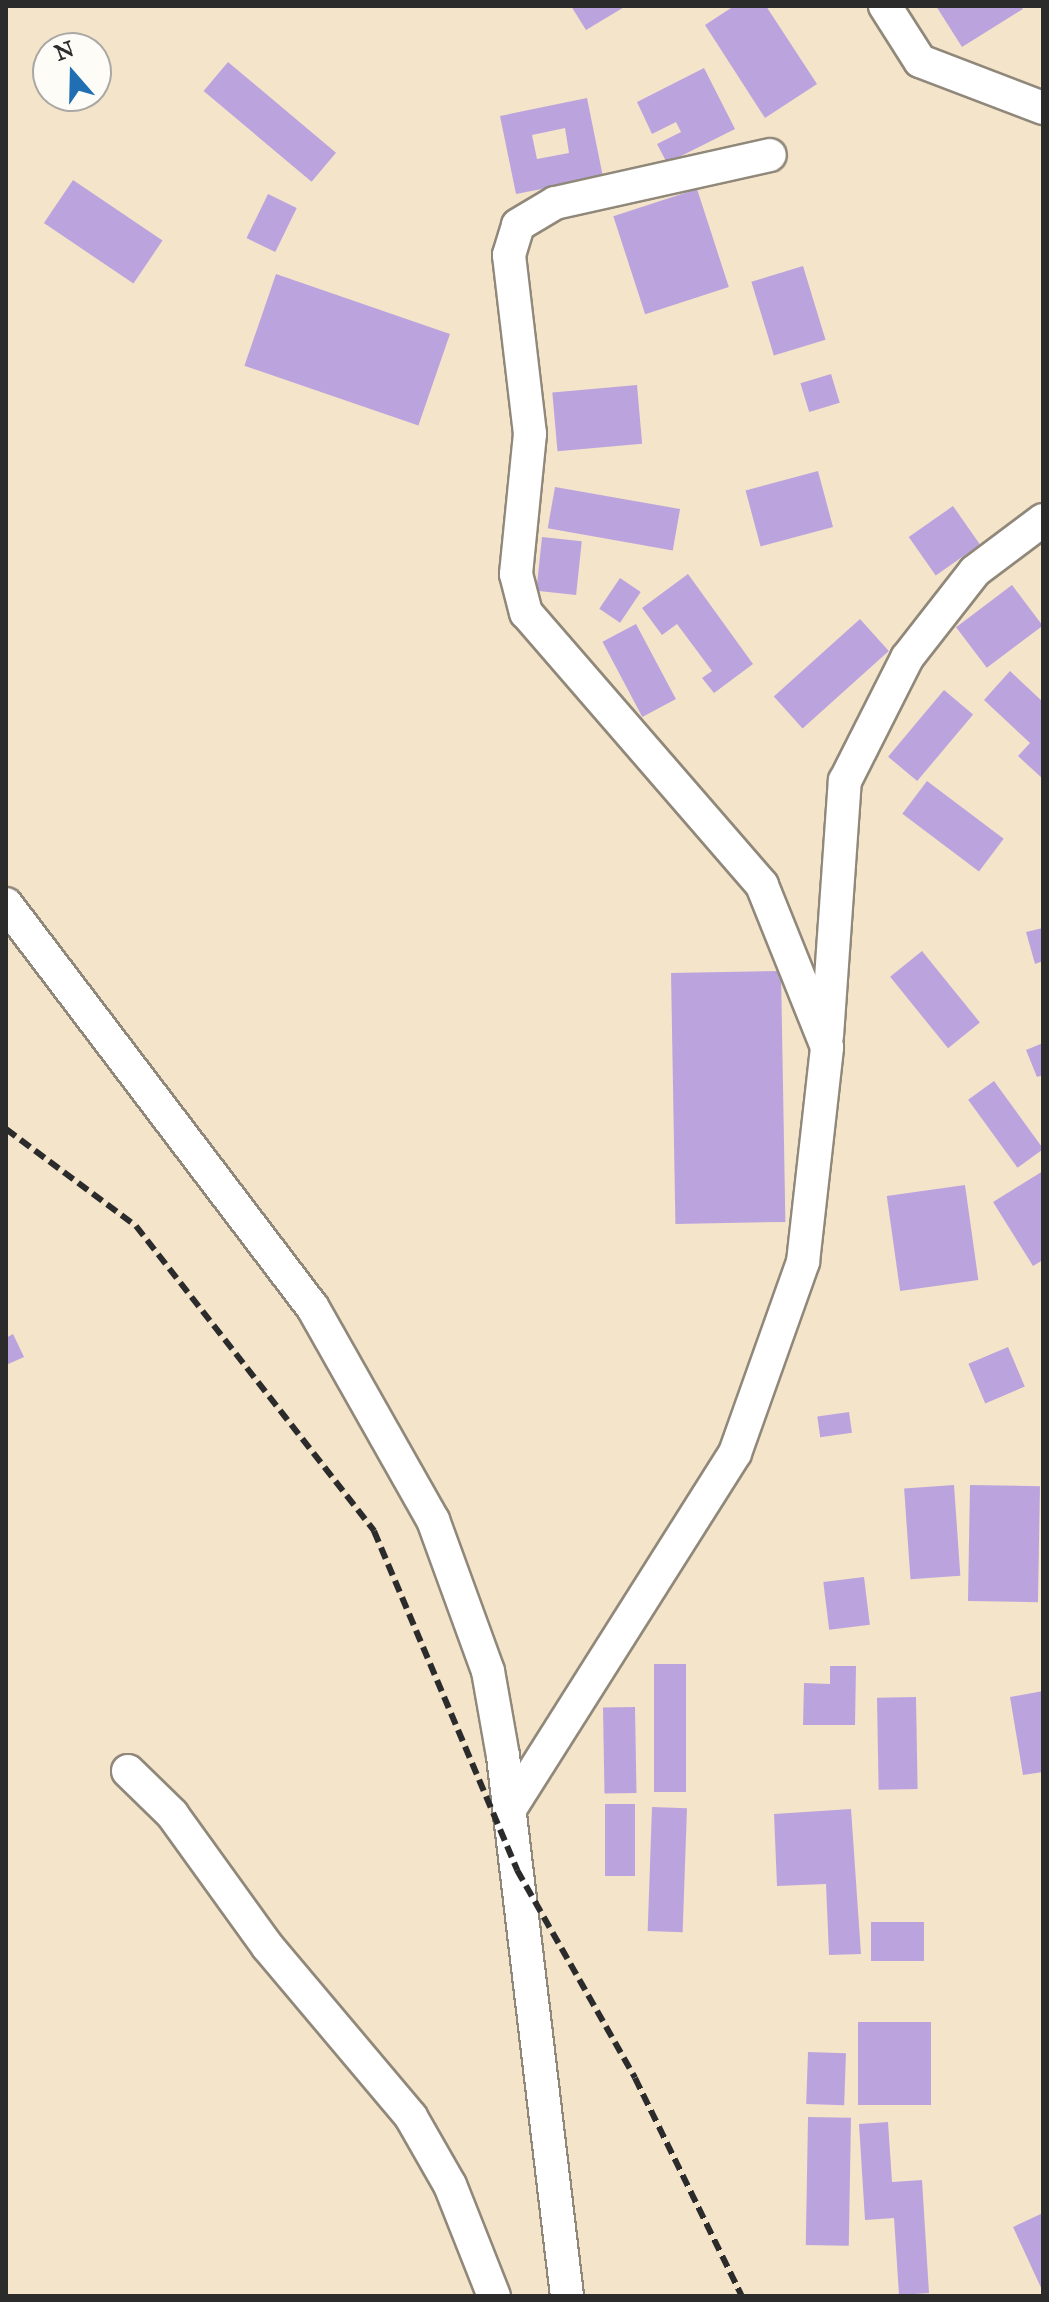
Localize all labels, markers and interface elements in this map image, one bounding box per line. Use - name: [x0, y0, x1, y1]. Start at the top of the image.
- north arrow: [32, 32, 112, 112]
- text: N: [51, 35, 78, 67]

